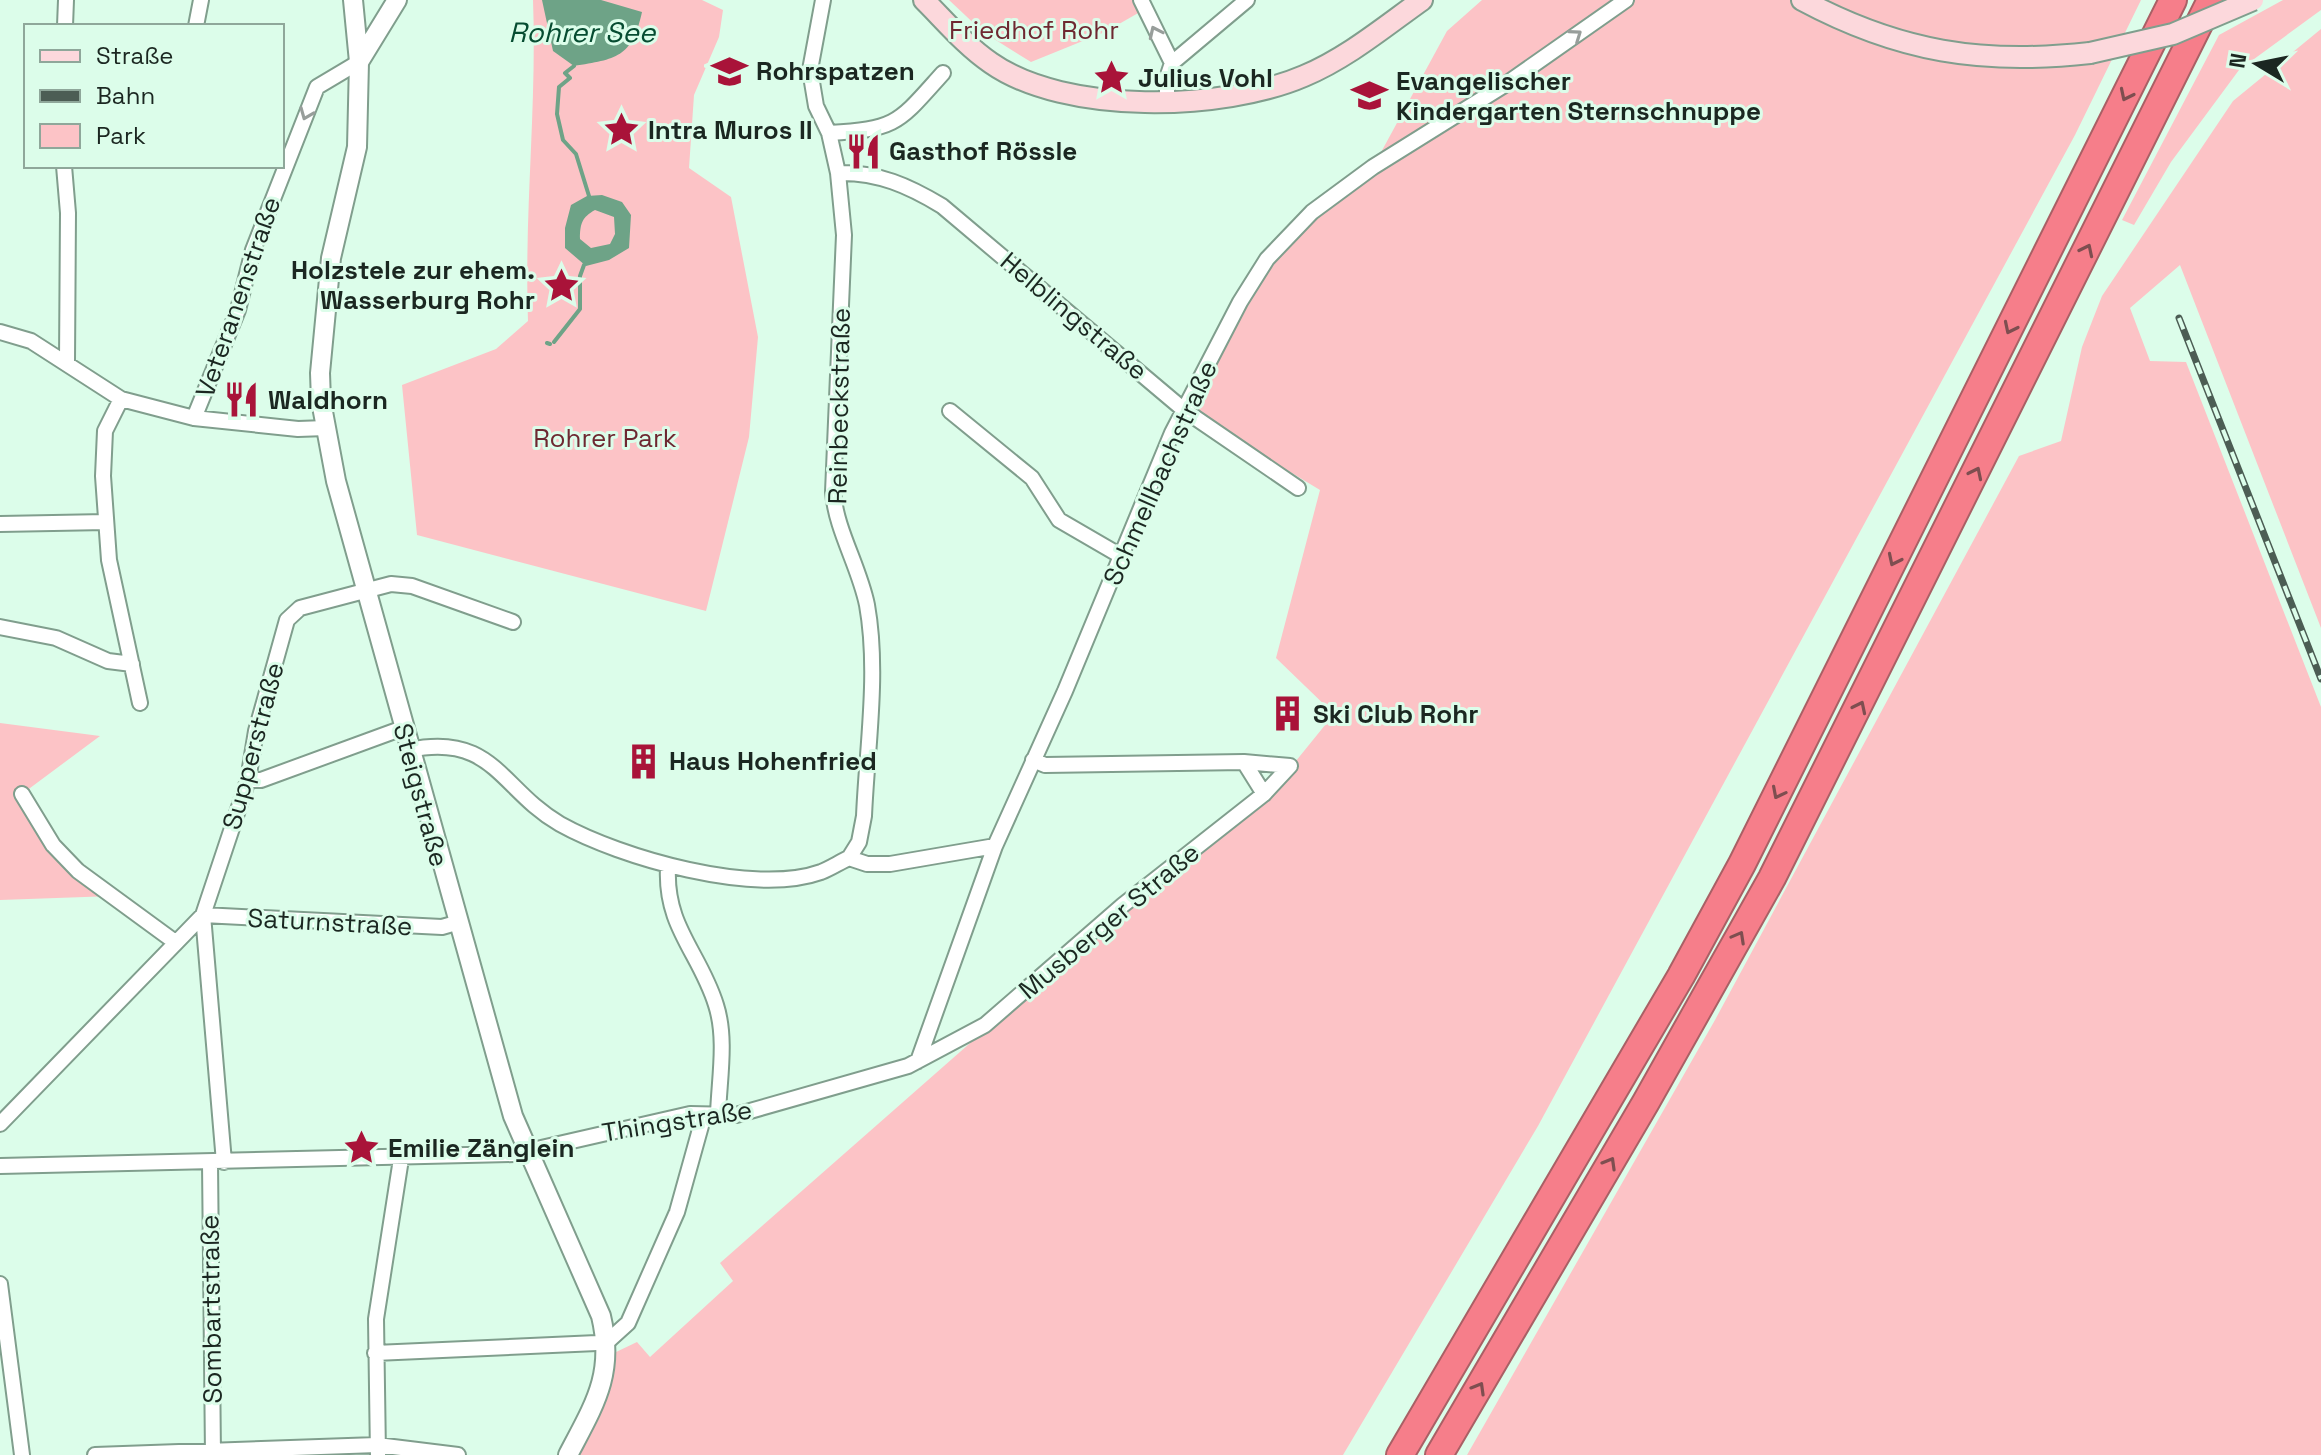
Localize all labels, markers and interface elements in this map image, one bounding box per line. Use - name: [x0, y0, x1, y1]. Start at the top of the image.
- park label: Friedhof Rohr: [949, 13, 1119, 47]
- water label: Rohrer See: [509, 14, 657, 50]
- legend: [24, 24, 284, 168]
- north arrow: [2217, 24, 2297, 104]
- one-way arrow: [1149, 26, 1165, 41]
- one-way arrow: [1568, 30, 1582, 45]
- text: Straße: [96, 40, 173, 71]
- text: N: [2222, 51, 2252, 70]
- school or university icon: Rohrspatzen: [711, 52, 749, 90]
- place label: Rohrspatzen: [756, 54, 915, 88]
- place icon: Julius Vohl: [1093, 59, 1131, 97]
- place label: Julius Vohl: [1138, 61, 1273, 95]
- place label: Evangelischer Kindergarten Sternschnuppe: [1396, 64, 1761, 128]
- school or university icon: Evangelischer Kindergarten Sternschnuppe: [1351, 77, 1389, 115]
- text: Bahn: [96, 80, 155, 111]
- one-way arrow: [2120, 86, 2136, 101]
- one-way arrow: [299, 106, 316, 120]
- place icon: Intra Muros II: [603, 111, 641, 149]
- place label: Intra Muros II: [648, 113, 813, 147]
- text: Park: [96, 120, 146, 151]
- restaurant icon: Gasthof Rössle: [844, 132, 882, 170]
- place label: Gasthof Rössle: [889, 134, 1077, 168]
- street label: Veteranenstraße: [188, 192, 288, 402]
- street label: Helblingstraße: [993, 244, 1155, 388]
- one-way arrow: [2077, 244, 2093, 259]
- place label: Holzstele zur ehem. Wasserburg Rohr: [291, 253, 535, 317]
- place icon: Holzstele zur ehem. Wasserburg Rohr: [542, 266, 580, 304]
- street label: Reinbeckstraße: [820, 307, 858, 505]
- one-way arrow: [2005, 319, 2020, 334]
- street label: Schmellbachstraße: [1095, 355, 1225, 591]
- restaurant icon: Waldhorn: [223, 381, 261, 419]
- place label: Waldhorn: [268, 383, 388, 417]
- park label: Rohrer Park: [533, 421, 677, 455]
- one-way arrow: [1966, 467, 1982, 482]
- one-way arrow: [1888, 552, 1904, 567]
- street label: Supperstraße: [214, 659, 292, 833]
- building icon: Ski Club Rohr: [1268, 695, 1306, 733]
- place label: Ski Club Rohr: [1313, 697, 1478, 731]
- one-way arrow: [1850, 701, 1865, 716]
- street label: Steigstraße: [386, 719, 456, 871]
- building icon: Haus Hohenfried: [624, 742, 662, 780]
- place label: Haus Hohenfried: [669, 744, 877, 778]
- one-way arrow: [1773, 785, 1788, 800]
- street label: Musberger Straße: [1011, 835, 1207, 1007]
- street label: Saturnstraße: [247, 901, 413, 943]
- one-way arrow: [1729, 932, 1745, 946]
- street label: Thingstraße: [599, 1092, 755, 1150]
- place icon: Emilie Zänglein: [343, 1129, 381, 1167]
- place label: Emilie Zänglein: [388, 1131, 574, 1165]
- one-way arrow: [1600, 1157, 1616, 1172]
- street label: Sombartstraße: [192, 1214, 230, 1404]
- one-way arrow: [1469, 1382, 1485, 1397]

